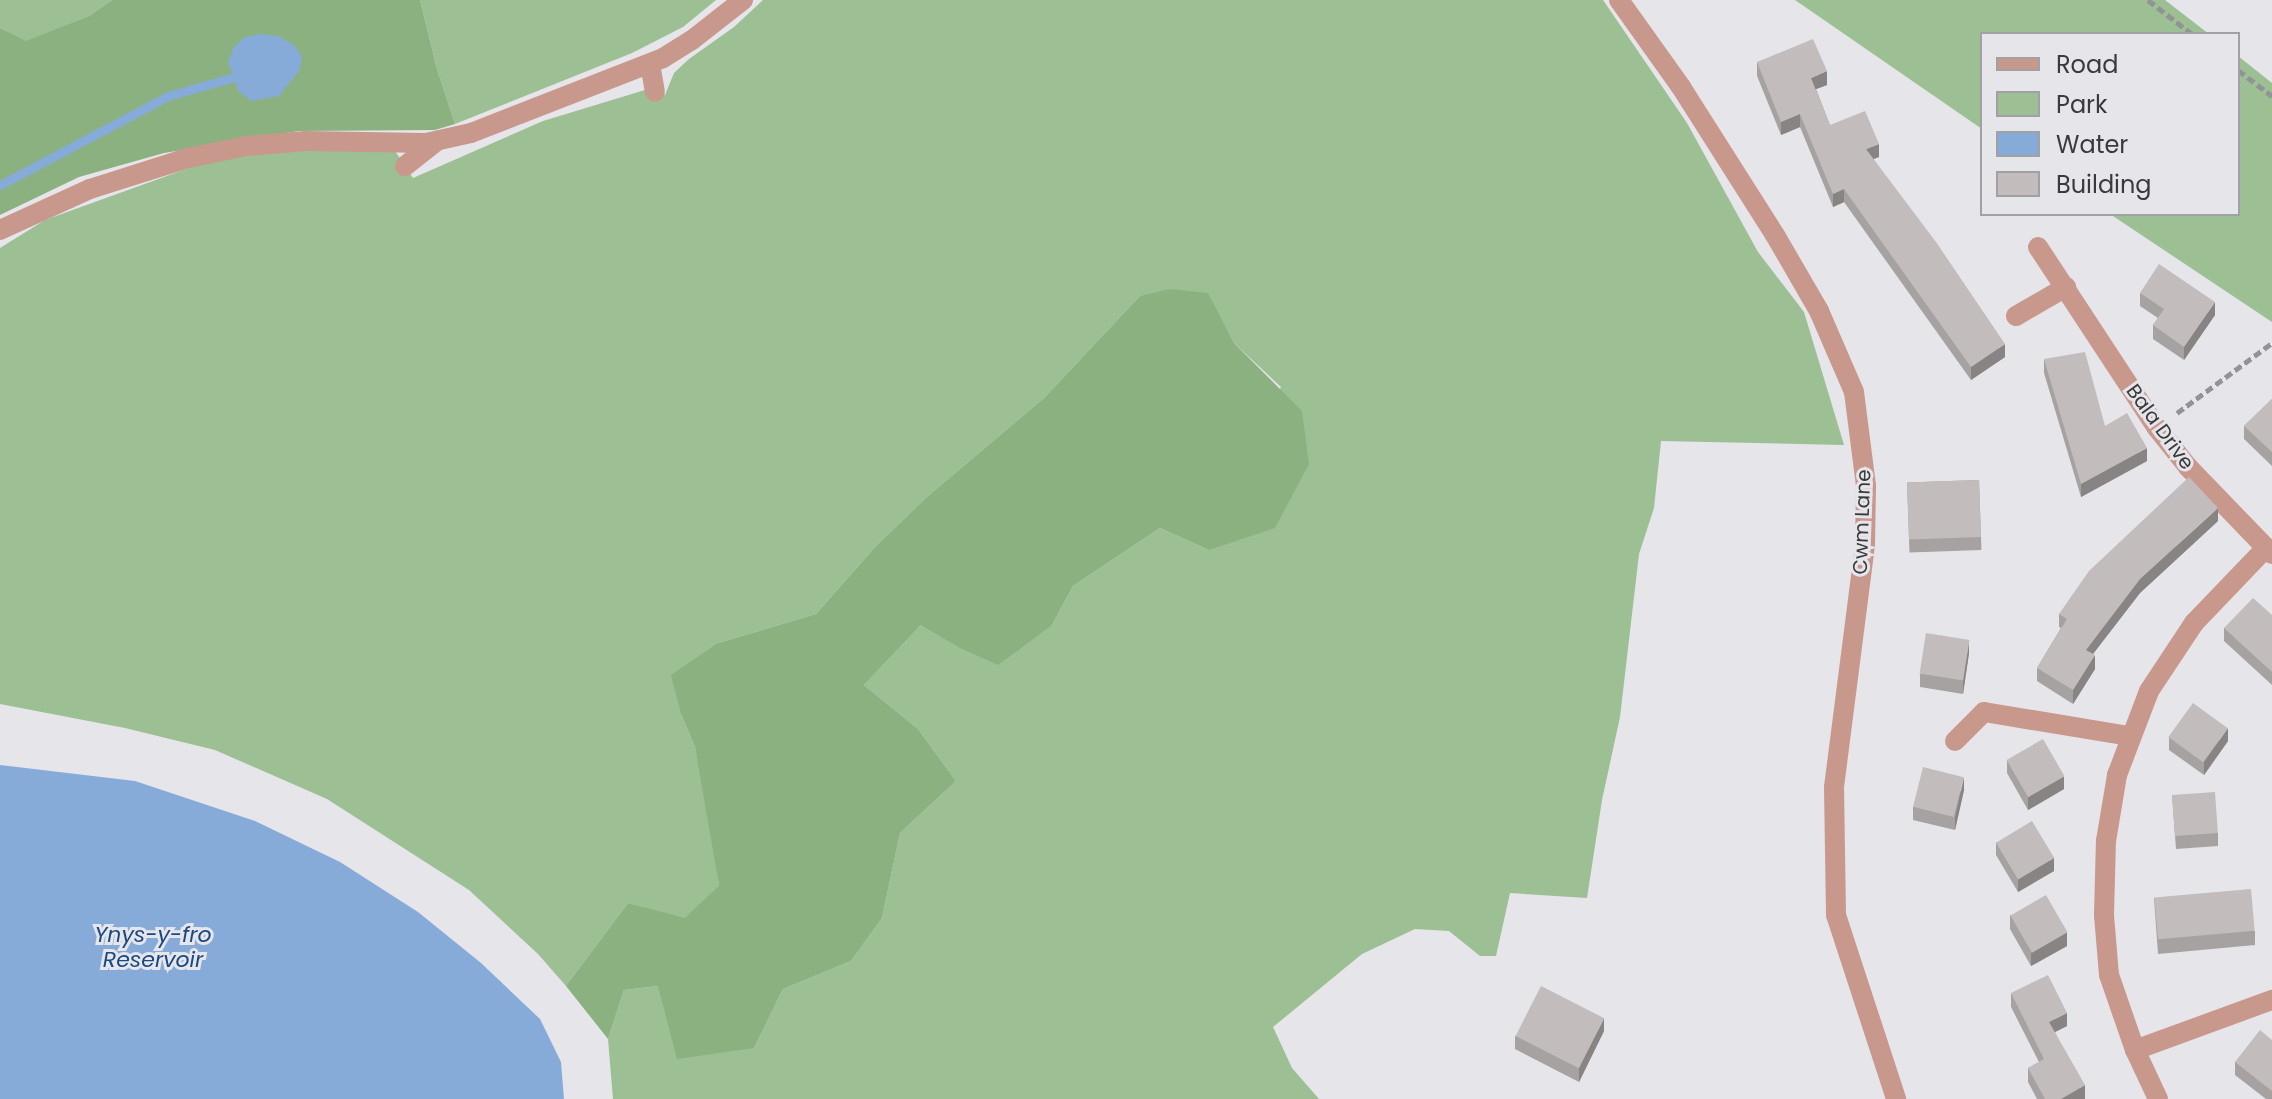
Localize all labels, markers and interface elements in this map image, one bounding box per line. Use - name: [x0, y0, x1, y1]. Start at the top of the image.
- legend: [1980, 32, 2240, 216]
- text: Road: [2056, 48, 2118, 81]
- text: Park: [2056, 88, 2107, 121]
- text: Water: [2056, 128, 2128, 161]
- text: Building: [2056, 168, 2152, 201]
- street label: Bala Drive: [2121, 380, 2199, 474]
- street label: Cwm Lane: [1848, 469, 1876, 575]
- water label: Ynys-y-fro Reservoir: [95, 921, 211, 972]

